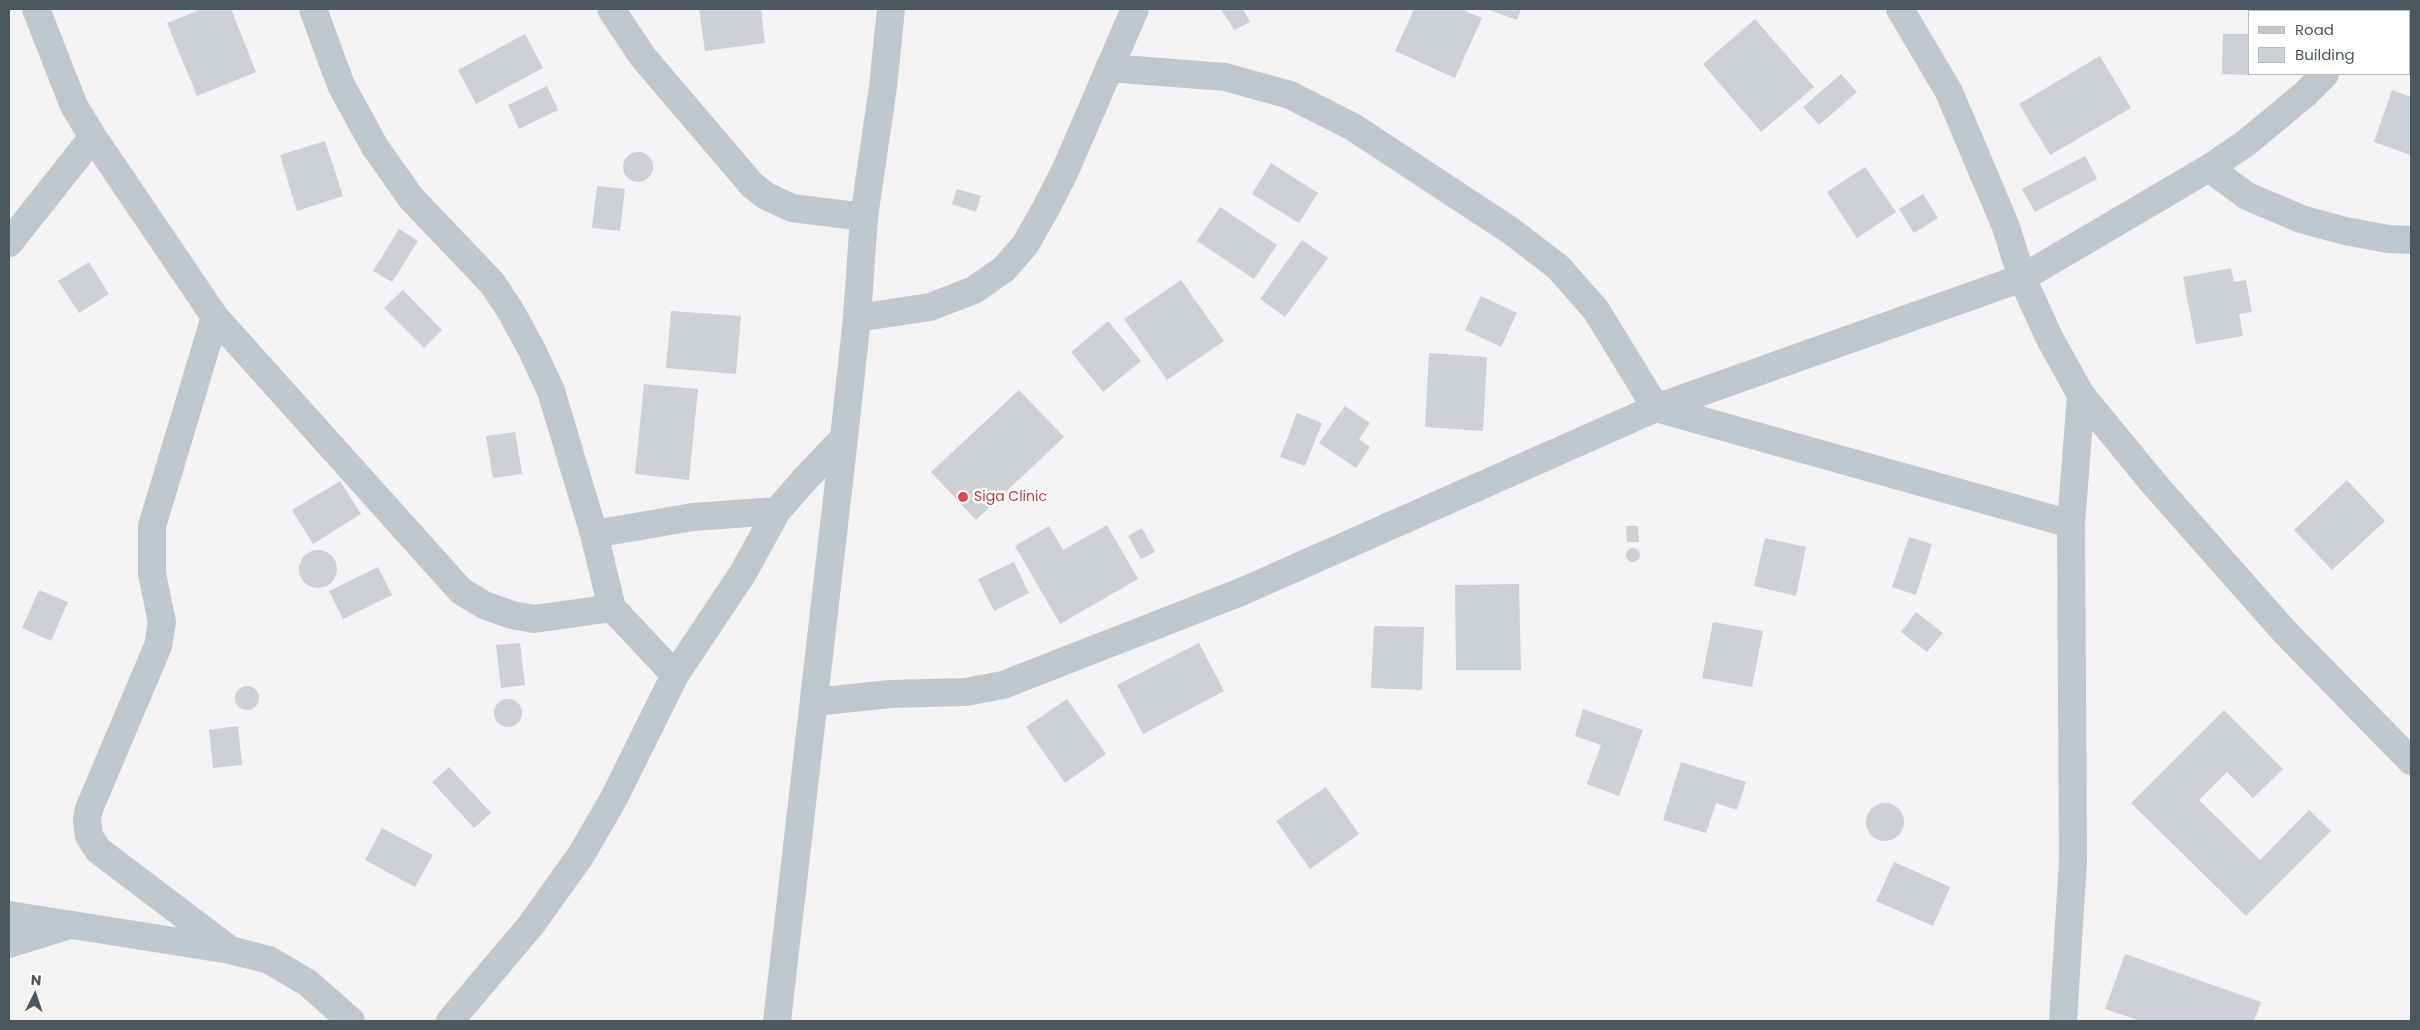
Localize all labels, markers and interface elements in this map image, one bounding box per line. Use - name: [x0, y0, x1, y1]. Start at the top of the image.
- legend: [2248, 10, 2410, 75]
- text: Road: [2295, 19, 2334, 40]
- text: Building: [2295, 44, 2355, 65]
- place label: Siga Clinic: [974, 489, 1047, 505]
- marker: Siga Clinic: [956, 490, 970, 504]
- north arrow: [10, 970, 60, 1020]
- text: N: [30, 970, 42, 990]

